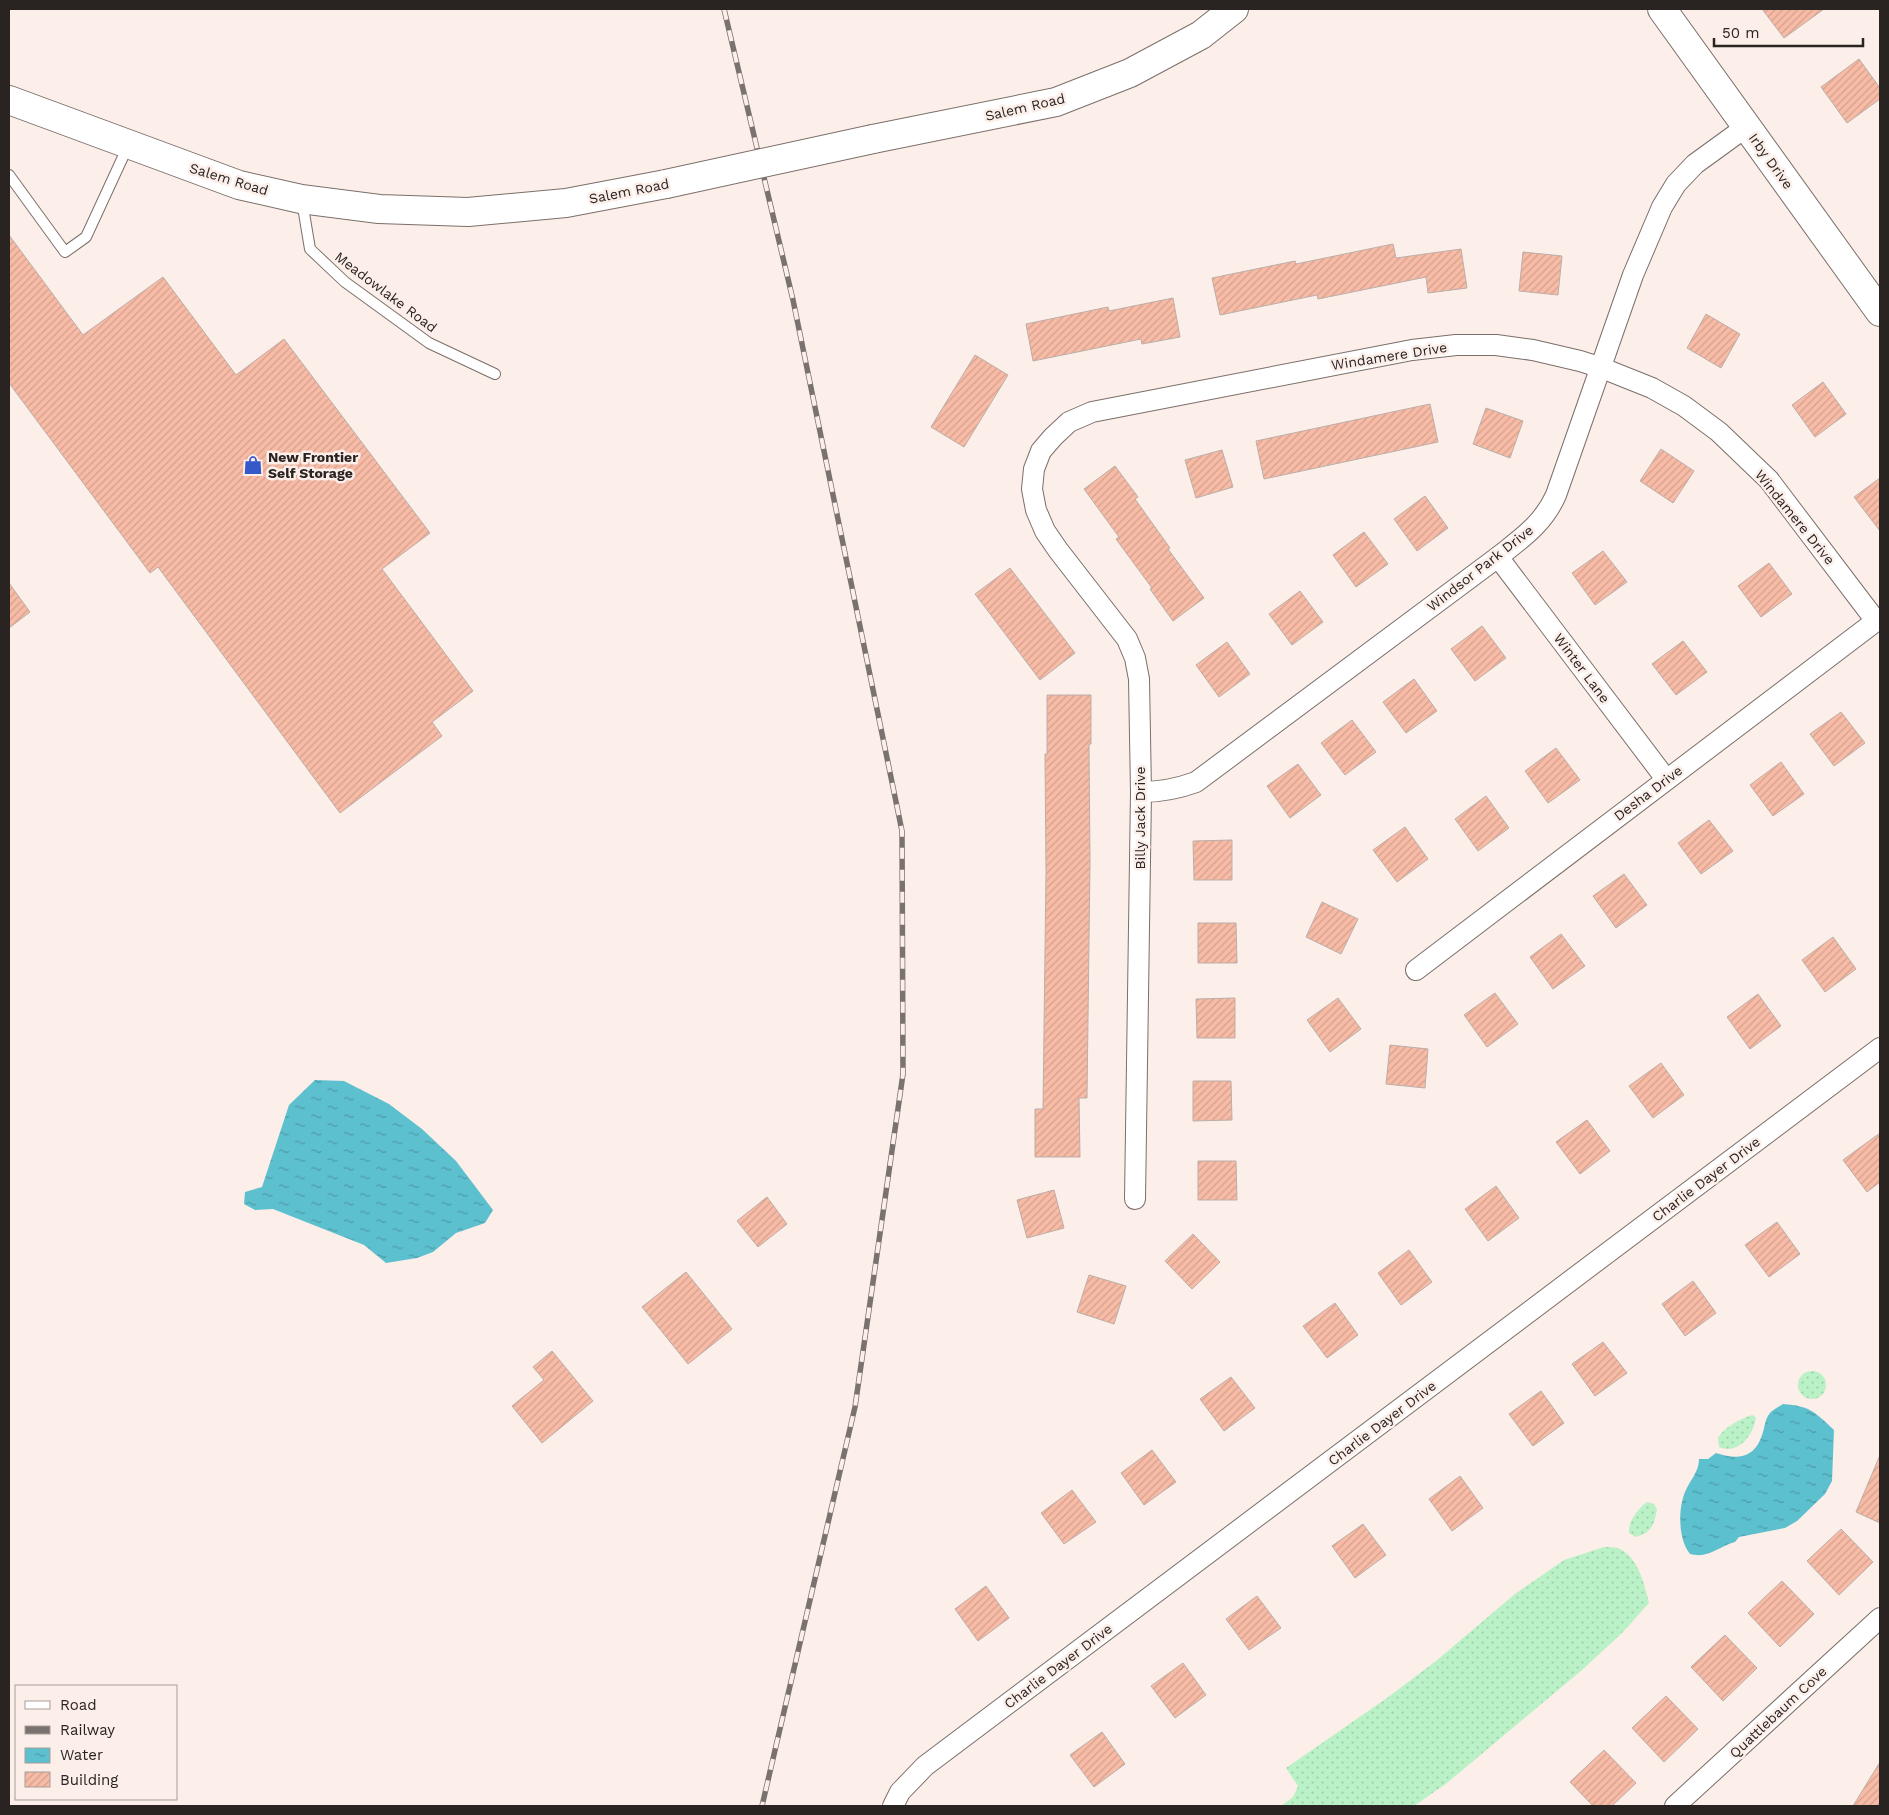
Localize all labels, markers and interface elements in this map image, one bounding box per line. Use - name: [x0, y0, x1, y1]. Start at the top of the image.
- scale bar: [1714, 15, 1863, 47]
- text: 50 m: [1722, 24, 1759, 42]
- street label: Salem Road: [984, 90, 1066, 124]
- street label: Irby Drive: [1745, 130, 1797, 192]
- street label: Salem Road: [188, 159, 270, 199]
- street label: Salem Road: [588, 175, 670, 207]
- street label: Meadowlake Road: [332, 248, 440, 336]
- street label: Windamere Drive: [1330, 339, 1448, 373]
- place label: New Frontier Self Storage: [268, 449, 358, 481]
- shop icon: New Frontier Self Storage: [242, 454, 264, 476]
- street label: Windamere Drive: [1752, 466, 1838, 568]
- street label: Windsor Park Drive: [1424, 522, 1536, 614]
- street label: Winter Lane: [1551, 630, 1613, 706]
- street label: Desha Drive: [1611, 762, 1685, 824]
- street label: Billy Jack Drive: [1132, 766, 1148, 870]
- street label: Charlie Dayer Drive: [1649, 1133, 1763, 1225]
- street label: Charlie Dayer Drive: [1325, 1377, 1439, 1469]
- street label: Charlie Dayer Drive: [1001, 1620, 1115, 1712]
- street label: Quattlebaum Cove: [1726, 1663, 1830, 1761]
- legend: [15, 1685, 178, 1800]
- text: Road: [60, 1696, 97, 1714]
- text: Railway: [60, 1721, 115, 1739]
- text: Water: [60, 1746, 103, 1764]
- text: Building: [60, 1771, 118, 1789]

